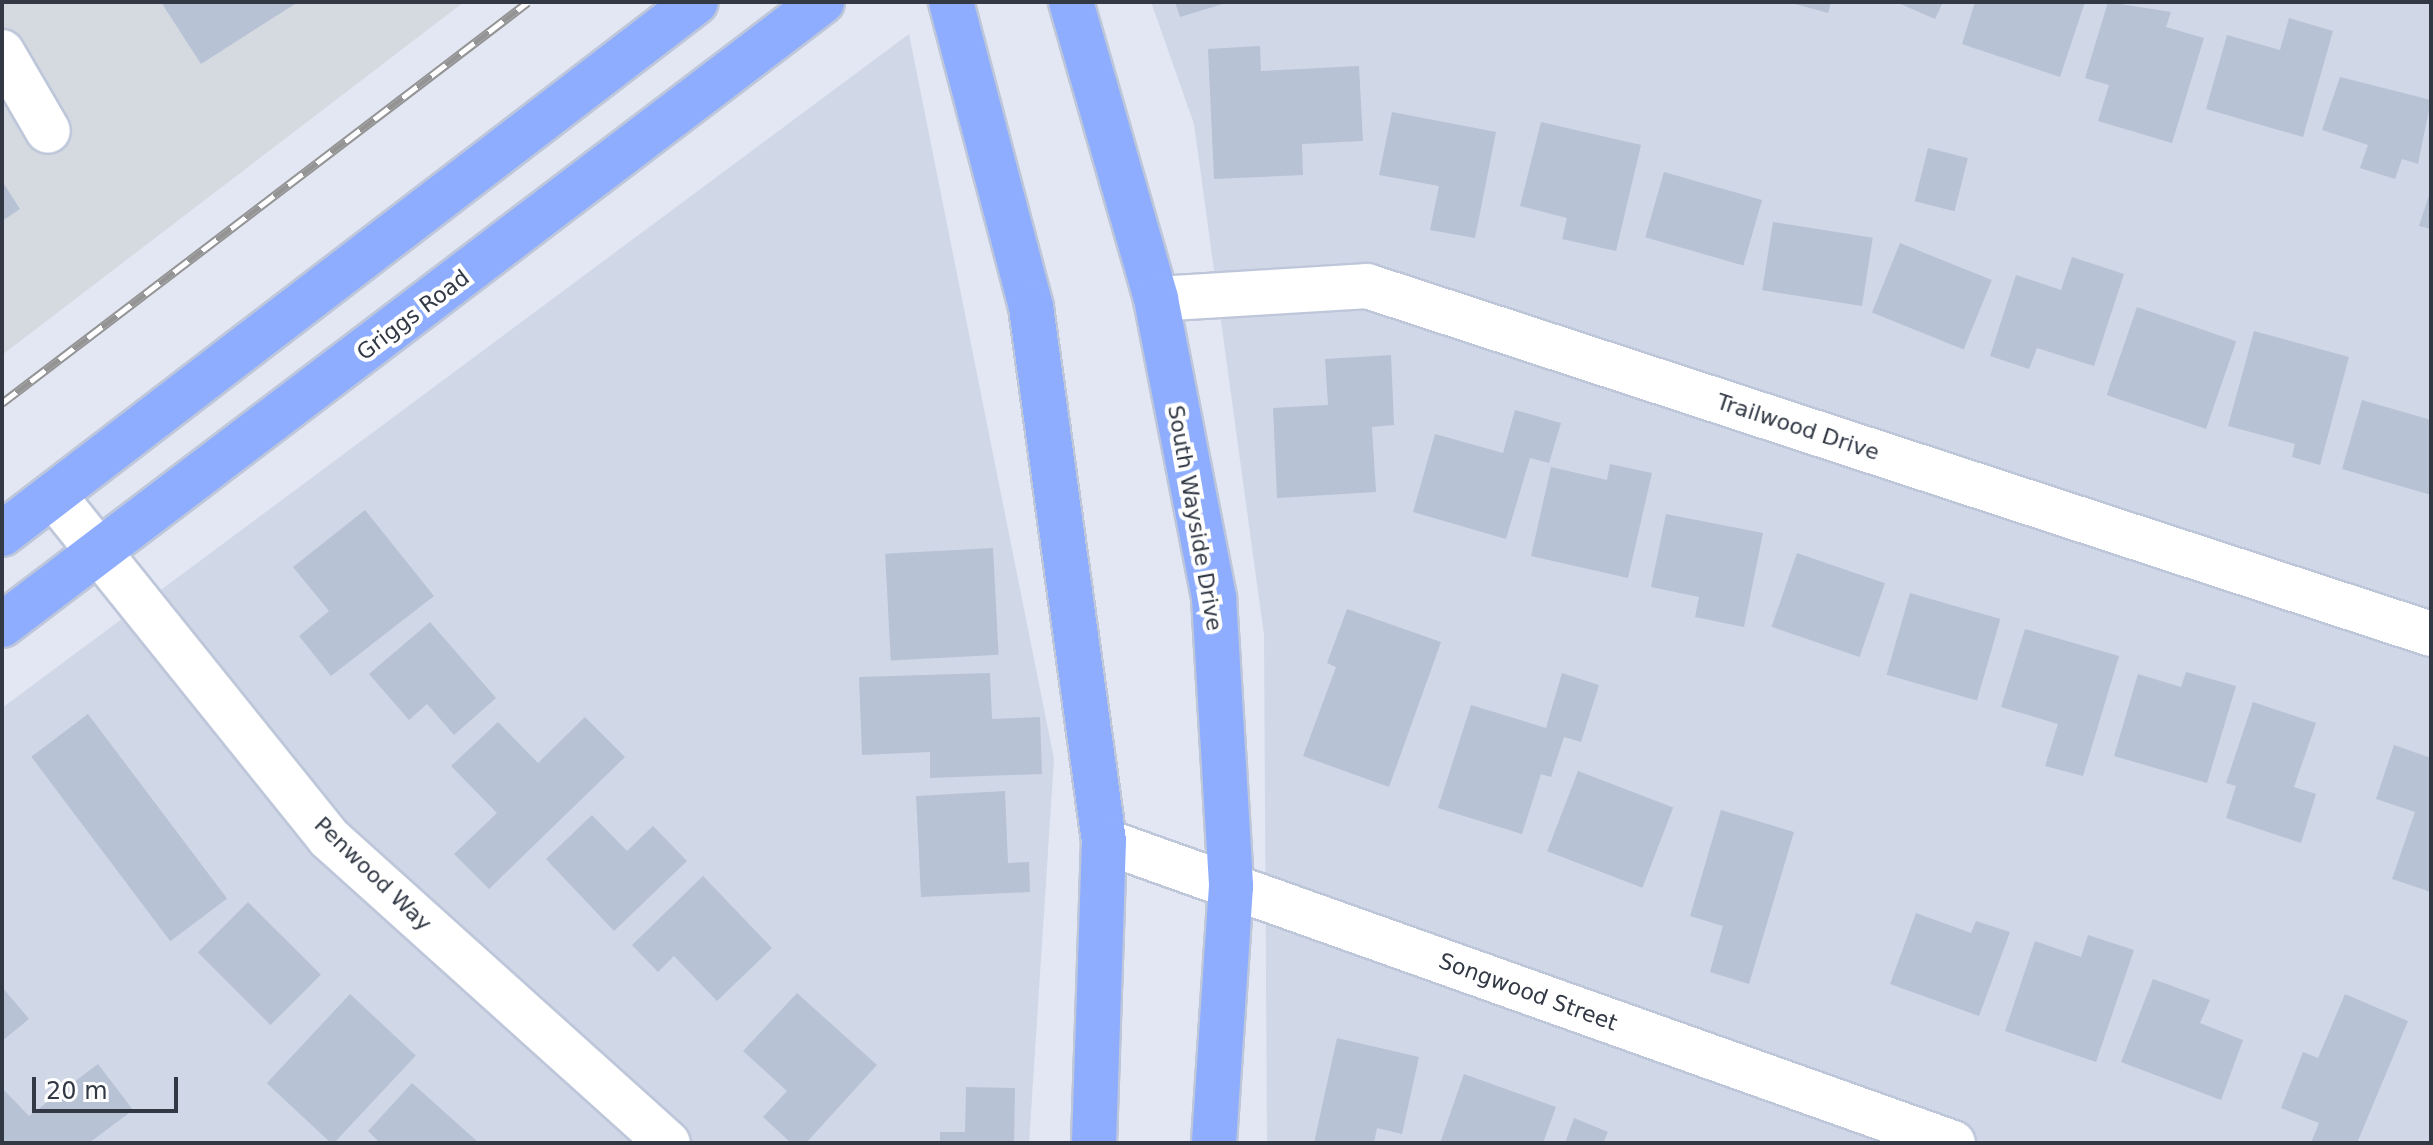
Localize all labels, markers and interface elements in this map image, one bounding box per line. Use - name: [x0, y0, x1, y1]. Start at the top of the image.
- street label: Griggs Road: [352, 264, 474, 366]
- street label: Trailwood Drive: [1713, 388, 1883, 466]
- street label: South Wayside Drive: [1162, 403, 1228, 633]
- street label: Penwood Way: [309, 811, 437, 937]
- street label: Songwood Street: [1435, 947, 1621, 1037]
- scale bar: [36, 1061, 182, 1111]
- text: 20 m: [46, 1077, 108, 1105]

